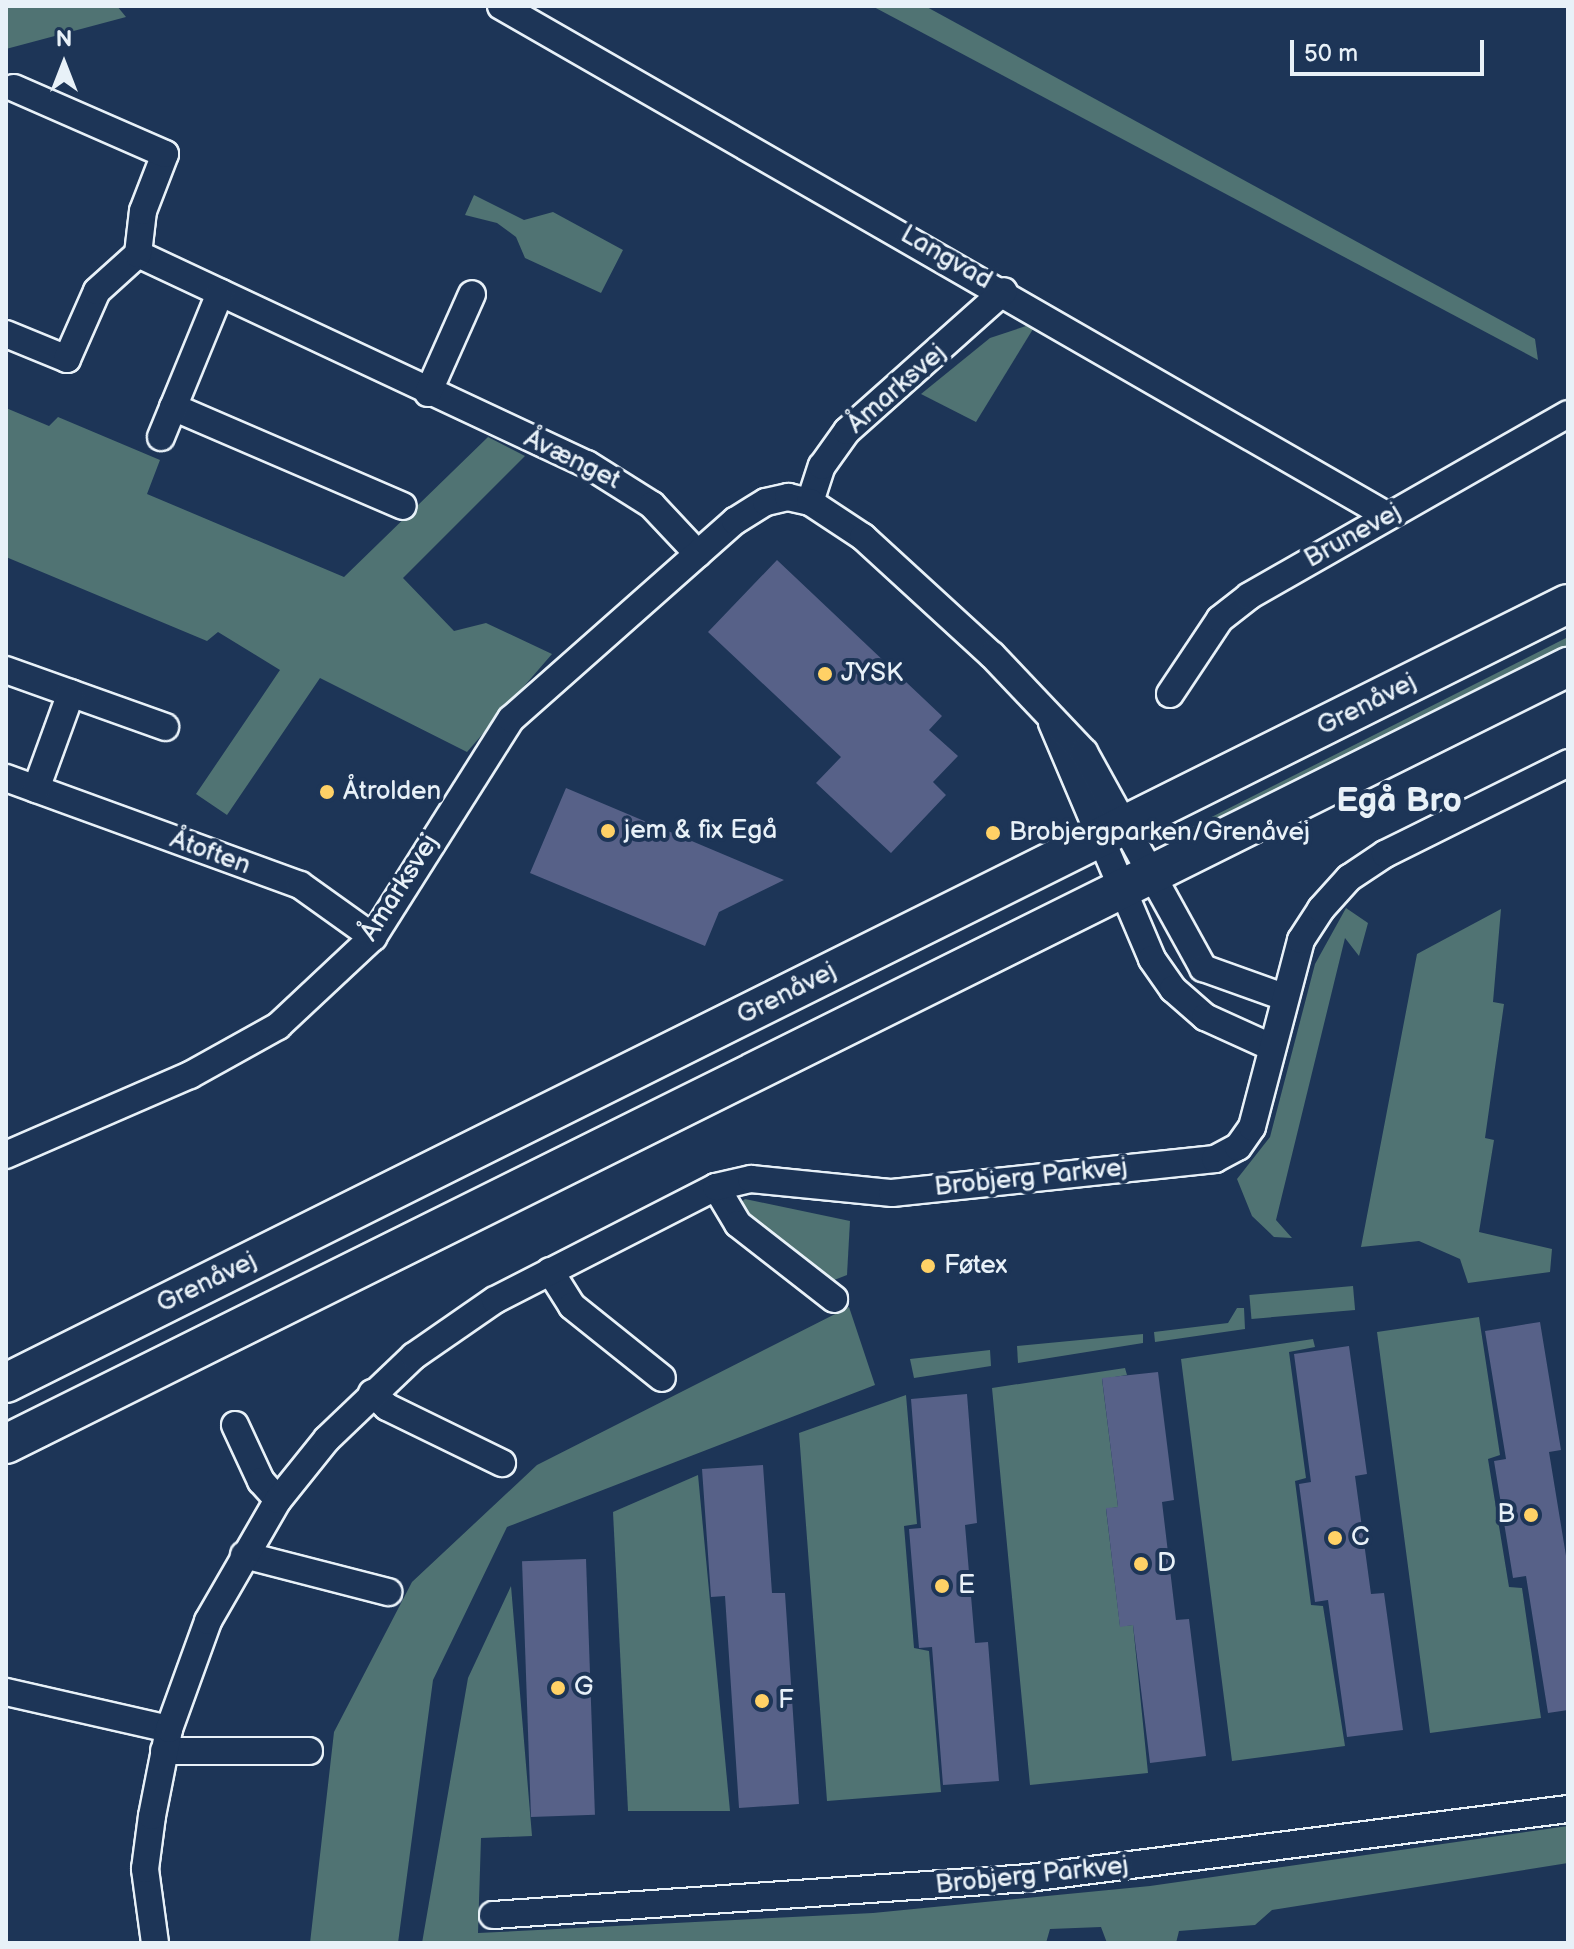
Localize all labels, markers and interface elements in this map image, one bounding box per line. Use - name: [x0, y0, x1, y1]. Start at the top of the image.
- north arrow: [24, 24, 104, 104]
- scale bar: [1294, 24, 1488, 74]
- text: N: [56, 26, 72, 53]
- text: 50 m: [1304, 39, 1358, 68]
- street label: Langvad: [895, 219, 997, 297]
- street label: Åmarksvej: [841, 338, 953, 440]
- street label: Åvænget: [519, 423, 625, 497]
- street label: Brunevej: [1299, 497, 1407, 575]
- place label: JYSK: [841, 658, 903, 690]
- marker: JYSK: [816, 665, 834, 683]
- street label: Grenåvej: [1312, 667, 1422, 743]
- place label: Åtrolden: [343, 776, 441, 808]
- district label: Egå Bro: [1336, 781, 1462, 821]
- marker: Åtrolden: [318, 783, 336, 801]
- place label: jem & fix Egå: [624, 815, 777, 847]
- place label: Brobjergparken/Grenåvej: [1009, 817, 1310, 849]
- marker: jem & fix Egå: [599, 822, 617, 840]
- street label: Åtoften: [166, 824, 254, 882]
- marker: Brobjergparken/Grenåvej: [984, 824, 1002, 842]
- street label: Åmarksvej: [354, 829, 446, 947]
- street label: Grenåvej: [732, 956, 842, 1032]
- street label: Brobjerg Parkvej: [933, 1152, 1129, 1204]
- street label: Grenåvej: [152, 1246, 262, 1320]
- place label: Føtex: [944, 1250, 1007, 1282]
- marker: Føtex: [919, 1257, 937, 1275]
- place label: B: [1497, 1499, 1515, 1531]
- marker: B: [1522, 1506, 1540, 1524]
- place label: C: [1351, 1522, 1369, 1554]
- marker: C: [1326, 1529, 1344, 1547]
- place label: D: [1157, 1548, 1176, 1580]
- marker: D: [1132, 1555, 1150, 1573]
- place label: E: [958, 1570, 975, 1602]
- marker: E: [933, 1577, 951, 1595]
- place label: G: [574, 1672, 593, 1704]
- marker: G: [549, 1679, 567, 1697]
- place label: F: [778, 1685, 793, 1717]
- marker: F: [753, 1692, 771, 1710]
- street label: Brobjerg Parkvej: [934, 1850, 1130, 1902]

